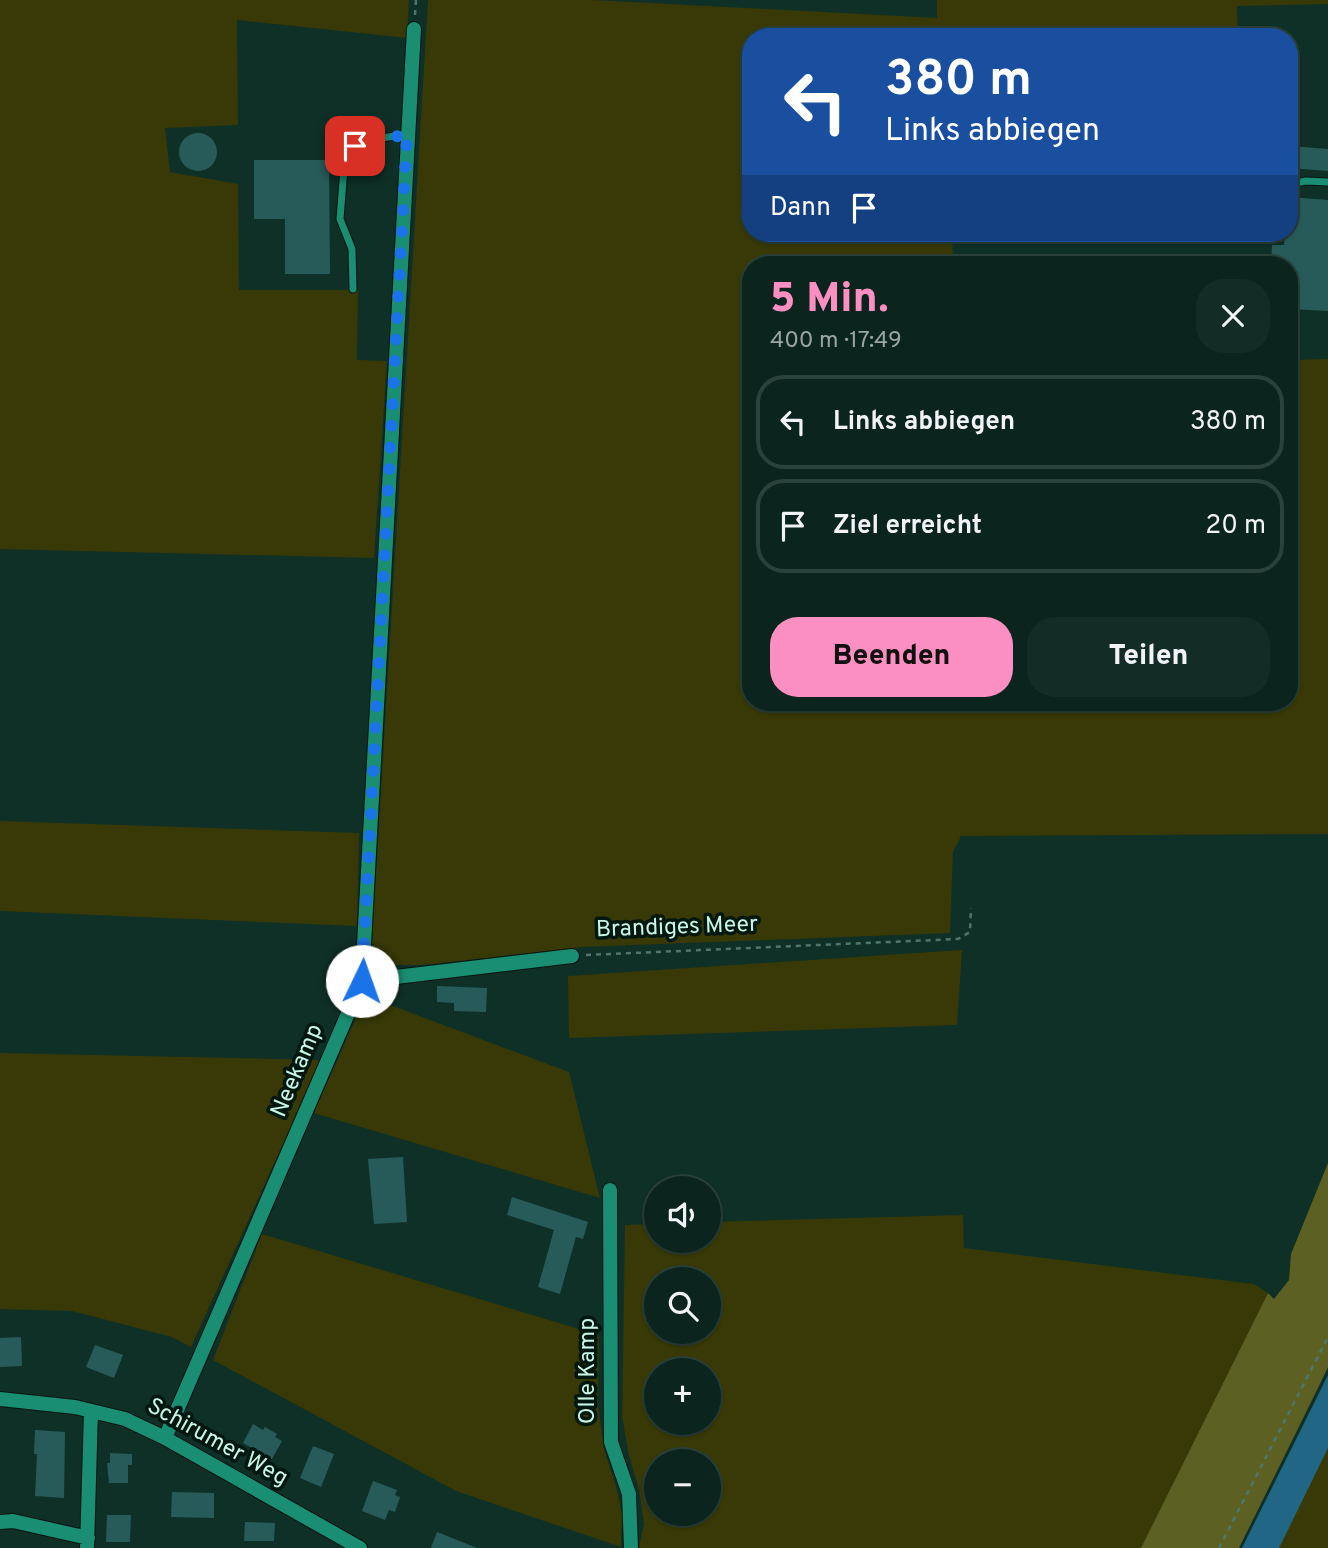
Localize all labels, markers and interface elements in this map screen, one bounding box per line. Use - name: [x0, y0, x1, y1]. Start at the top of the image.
- text: 380 m: [885, 51, 1032, 113]
- icon: left: [770, 56, 861, 147]
- text: Links abbiegen: [885, 112, 1100, 152]
- pin: [325, 116, 385, 176]
- icon: arrive: [336, 127, 374, 165]
- icon: arrive: [845, 189, 883, 227]
- text: Dann: [770, 192, 831, 225]
- text: 5 Min.: [770, 274, 889, 327]
- button: close: [1196, 279, 1270, 353]
- text: 400 m · 17:49: [770, 327, 902, 356]
- icon: left: [774, 403, 812, 441]
- text: Links abbiegen: [833, 406, 1015, 439]
- text: 380 m: [1190, 406, 1266, 439]
- icon: arrive: [774, 507, 812, 545]
- text: Ziel erreicht: [833, 510, 982, 543]
- text: 20 m: [1205, 510, 1266, 543]
- button: Beenden: [770, 617, 1013, 697]
- button: Teilen: [1027, 617, 1270, 697]
- street label: Brandiges Meer: [595, 911, 759, 945]
- position arrow: [325, 944, 399, 1018]
- street label: Neekamp: [265, 1020, 331, 1122]
- map controls: [644, 1176, 721, 1526]
- button: sound: [644, 1176, 721, 1253]
- button: search: [644, 1267, 721, 1344]
- street label: Olle Kamp: [574, 1318, 603, 1424]
- button: +: [644, 1358, 721, 1435]
- street label: Schirumer Weg: [142, 1392, 292, 1494]
- button: −: [644, 1449, 721, 1526]

